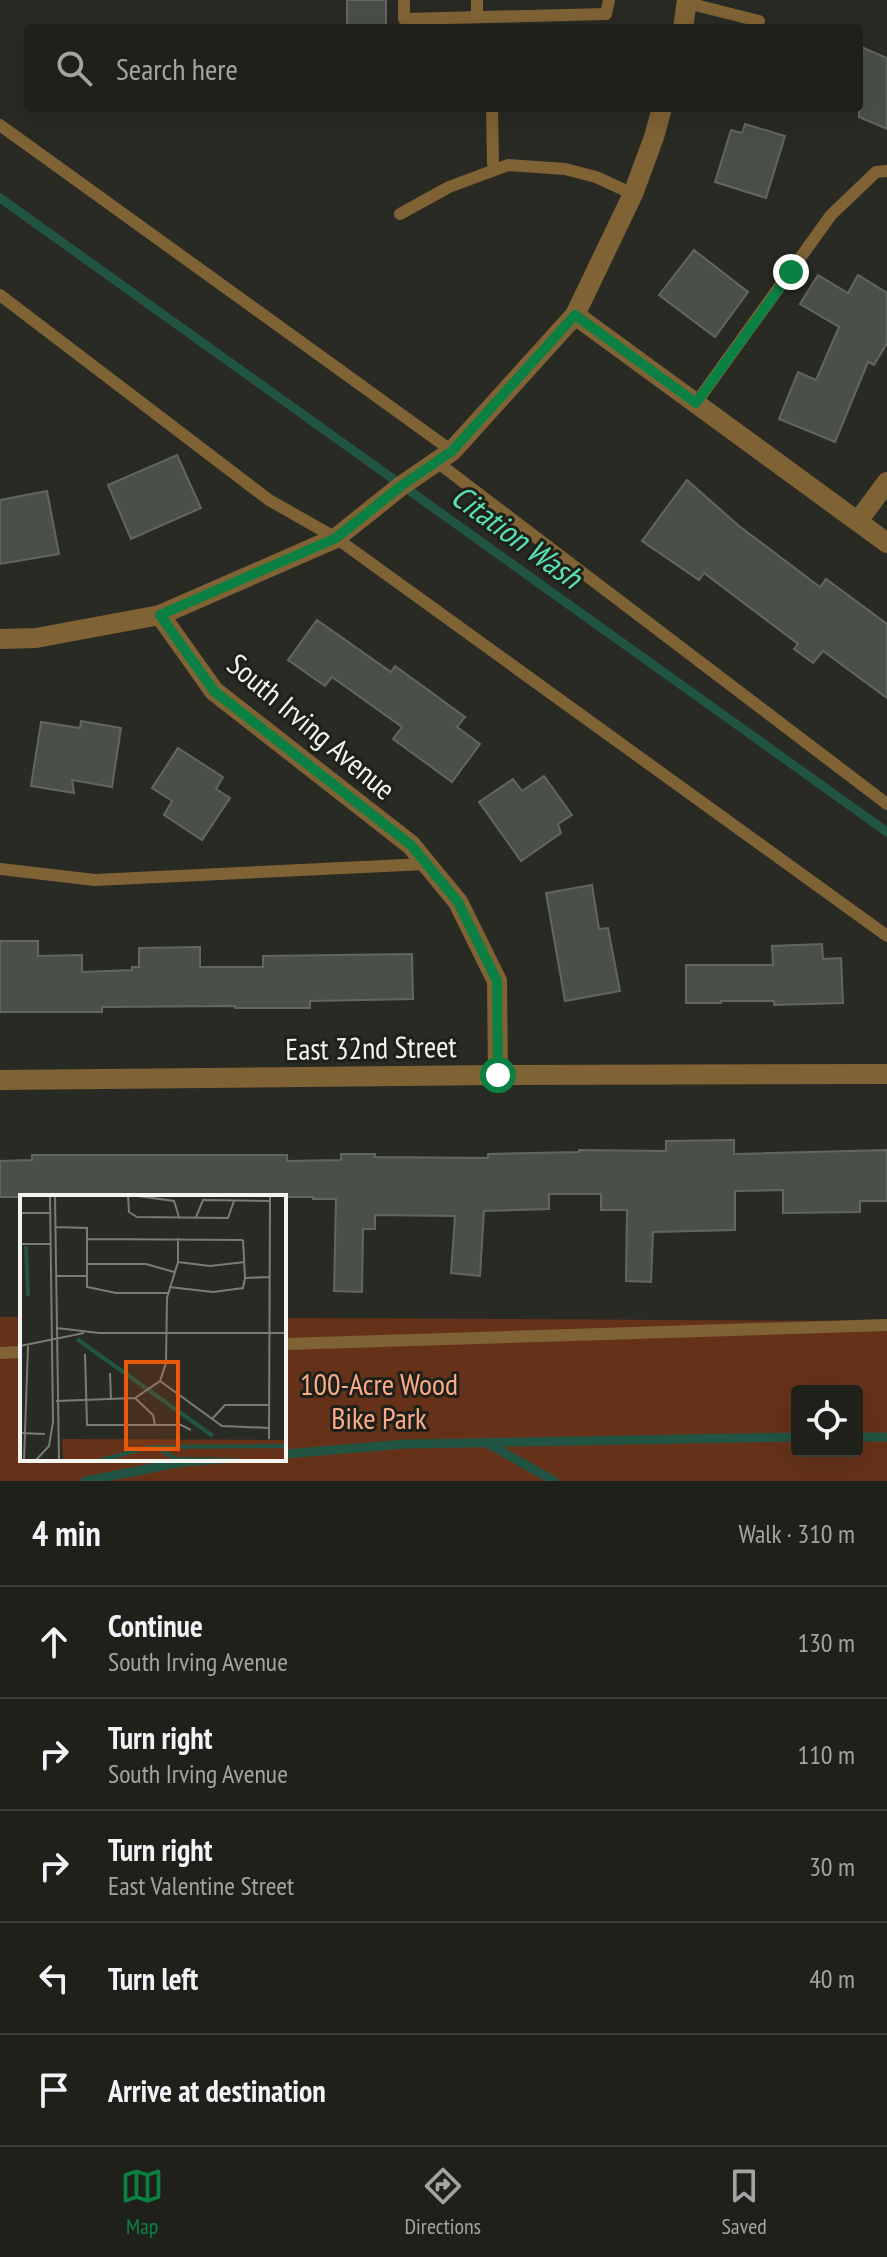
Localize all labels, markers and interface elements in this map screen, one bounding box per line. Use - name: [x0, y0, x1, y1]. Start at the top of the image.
- search box: [24, 24, 863, 112]
- icon: search: [52, 46, 96, 90]
- text: Search here: [116, 49, 238, 88]
- route end: [773, 254, 809, 290]
- water label: Citation Wash: [443, 475, 592, 599]
- street label: South Irving Avenue: [220, 644, 404, 808]
- street label: East 32nd Street: [285, 1026, 458, 1068]
- route start: [480, 1057, 516, 1093]
- inset map: [20, 1195, 286, 1461]
- park label: 100-Acre Wood Bike Park: [300, 1364, 458, 1437]
- map controls: [791, 1385, 863, 1457]
- button: locate: [791, 1385, 863, 1457]
- text: 4 min: [32, 1511, 101, 1555]
- text: Walk · 310 m: [738, 1517, 855, 1550]
- text: Continue: [108, 1606, 203, 1645]
- icon: ahead: [32, 1620, 76, 1664]
- text: 130 m: [797, 1626, 855, 1659]
- text: South Irving Avenue: [108, 1645, 288, 1678]
- text: Turn right: [108, 1718, 212, 1757]
- icon: right: [32, 1732, 76, 1776]
- text: 110 m: [797, 1738, 855, 1771]
- text: South Irving Avenue: [108, 1757, 288, 1790]
- text: Turn right: [108, 1830, 212, 1869]
- icon: right: [32, 1844, 76, 1888]
- text: 30 m: [809, 1850, 855, 1883]
- text: East Valentine Street: [108, 1869, 294, 1902]
- icon: left: [32, 1956, 76, 2000]
- text: Turn left: [108, 1959, 198, 1998]
- text: 40 m: [809, 1962, 855, 1995]
- icon: arrive: [32, 2068, 76, 2112]
- text: Arrive at destination: [108, 2071, 326, 2110]
- tab: Map: [120, 2164, 164, 2240]
- tab: Directions: [405, 2164, 481, 2240]
- tab: Saved: [721, 2164, 767, 2240]

